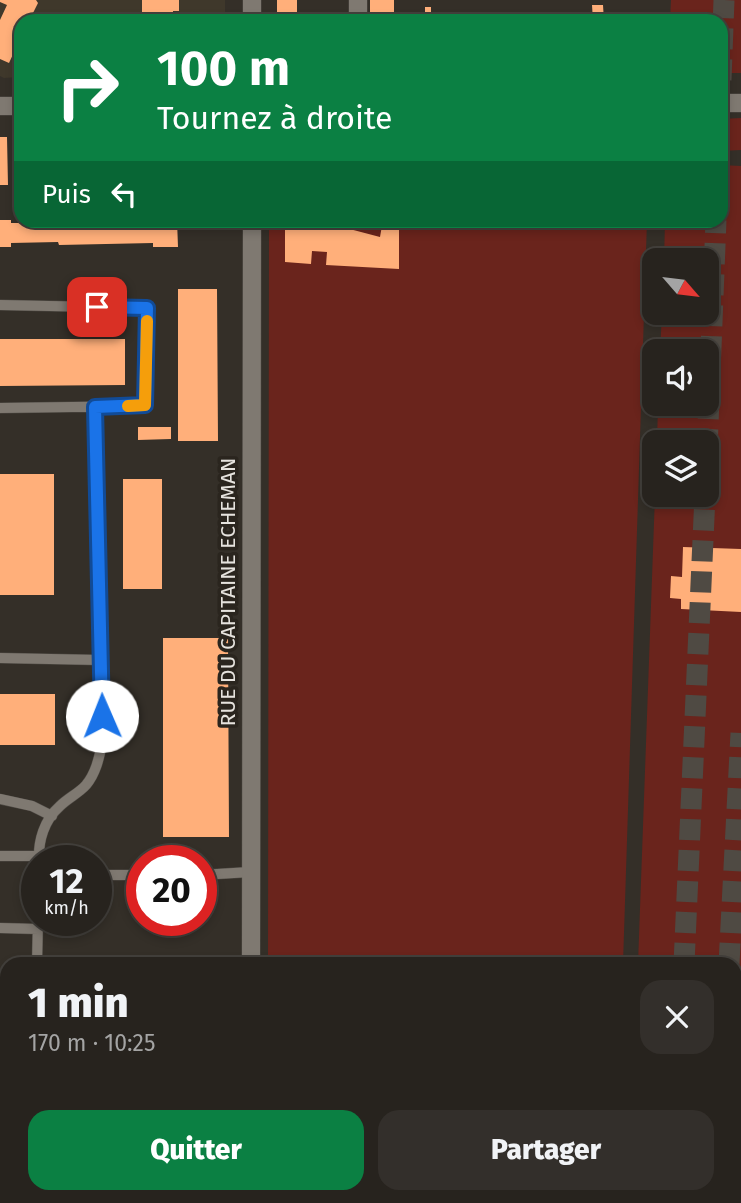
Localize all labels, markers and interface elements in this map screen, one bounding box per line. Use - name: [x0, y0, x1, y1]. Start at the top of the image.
- text: 100 m: [157, 39, 290, 98]
- icon: right: [42, 42, 133, 133]
- text: Tournez à droite: [157, 99, 393, 137]
- icon: left: [105, 175, 143, 213]
- text: Puis: [42, 179, 91, 210]
- north arrow: [642, 248, 719, 326]
- map controls: [642, 248, 719, 507]
- pin: [67, 277, 127, 337]
- icon: arrive: [78, 288, 116, 326]
- button: sound: [642, 339, 719, 416]
- button: layers: [642, 430, 719, 507]
- street label: RUE DU CAPITAINE ECHEMAN: [215, 458, 241, 726]
- position arrow: [65, 679, 139, 753]
- speed limit sign: 20: [126, 845, 217, 936]
- text: 12: [49, 860, 84, 902]
- text: km/h: [44, 897, 89, 919]
- text: 1 min: [28, 978, 129, 1028]
- button: close: [640, 980, 714, 1054]
- text: 170 m · 10:25: [28, 1029, 155, 1057]
- button: Quitter: [28, 1110, 364, 1190]
- button: Partager: [378, 1110, 714, 1190]

